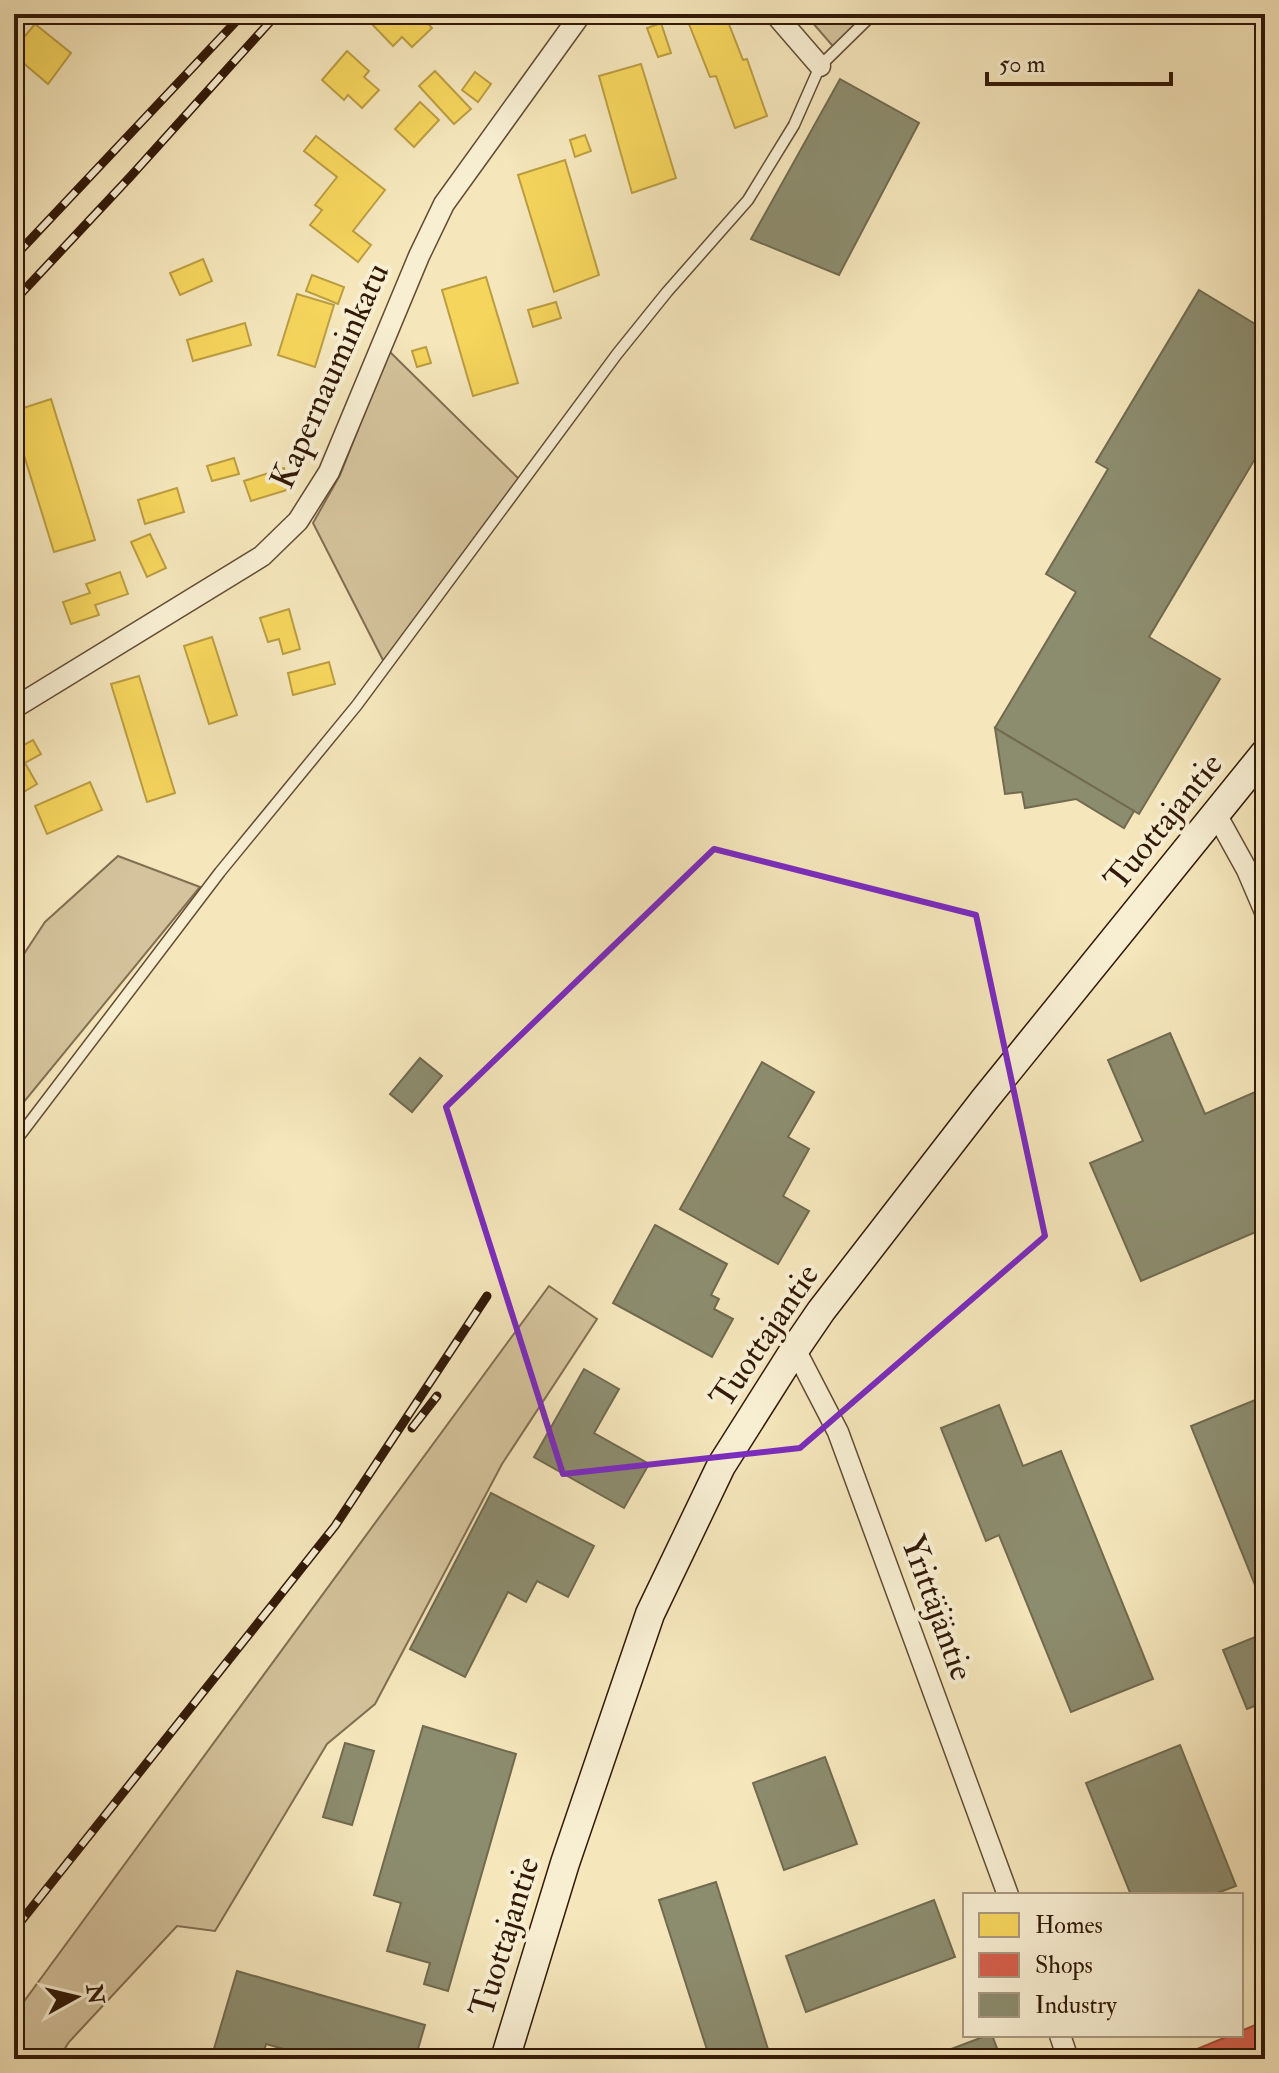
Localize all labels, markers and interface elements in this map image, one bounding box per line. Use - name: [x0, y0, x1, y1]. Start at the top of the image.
- scale bar: [987, 36, 1171, 86]
- text: 50 m: [999, 49, 1046, 80]
- street label: Kapernauminkatu: [261, 257, 399, 495]
- street label: Tuottajantie: [1095, 744, 1233, 900]
- street label: Tuottajantie: [701, 1256, 829, 1416]
- street label: Yrittäjäntie: [891, 1530, 983, 1686]
- street label: Tuottajantie: [460, 1852, 550, 2022]
- legend: [963, 1893, 1243, 2037]
- text: Homes: [1035, 1910, 1103, 1941]
- text: Shops: [1035, 1950, 1093, 1981]
- north arrow: [36, 1957, 116, 2037]
- text: N: [79, 1982, 110, 2006]
- text: Industry: [1035, 1990, 1117, 2021]

